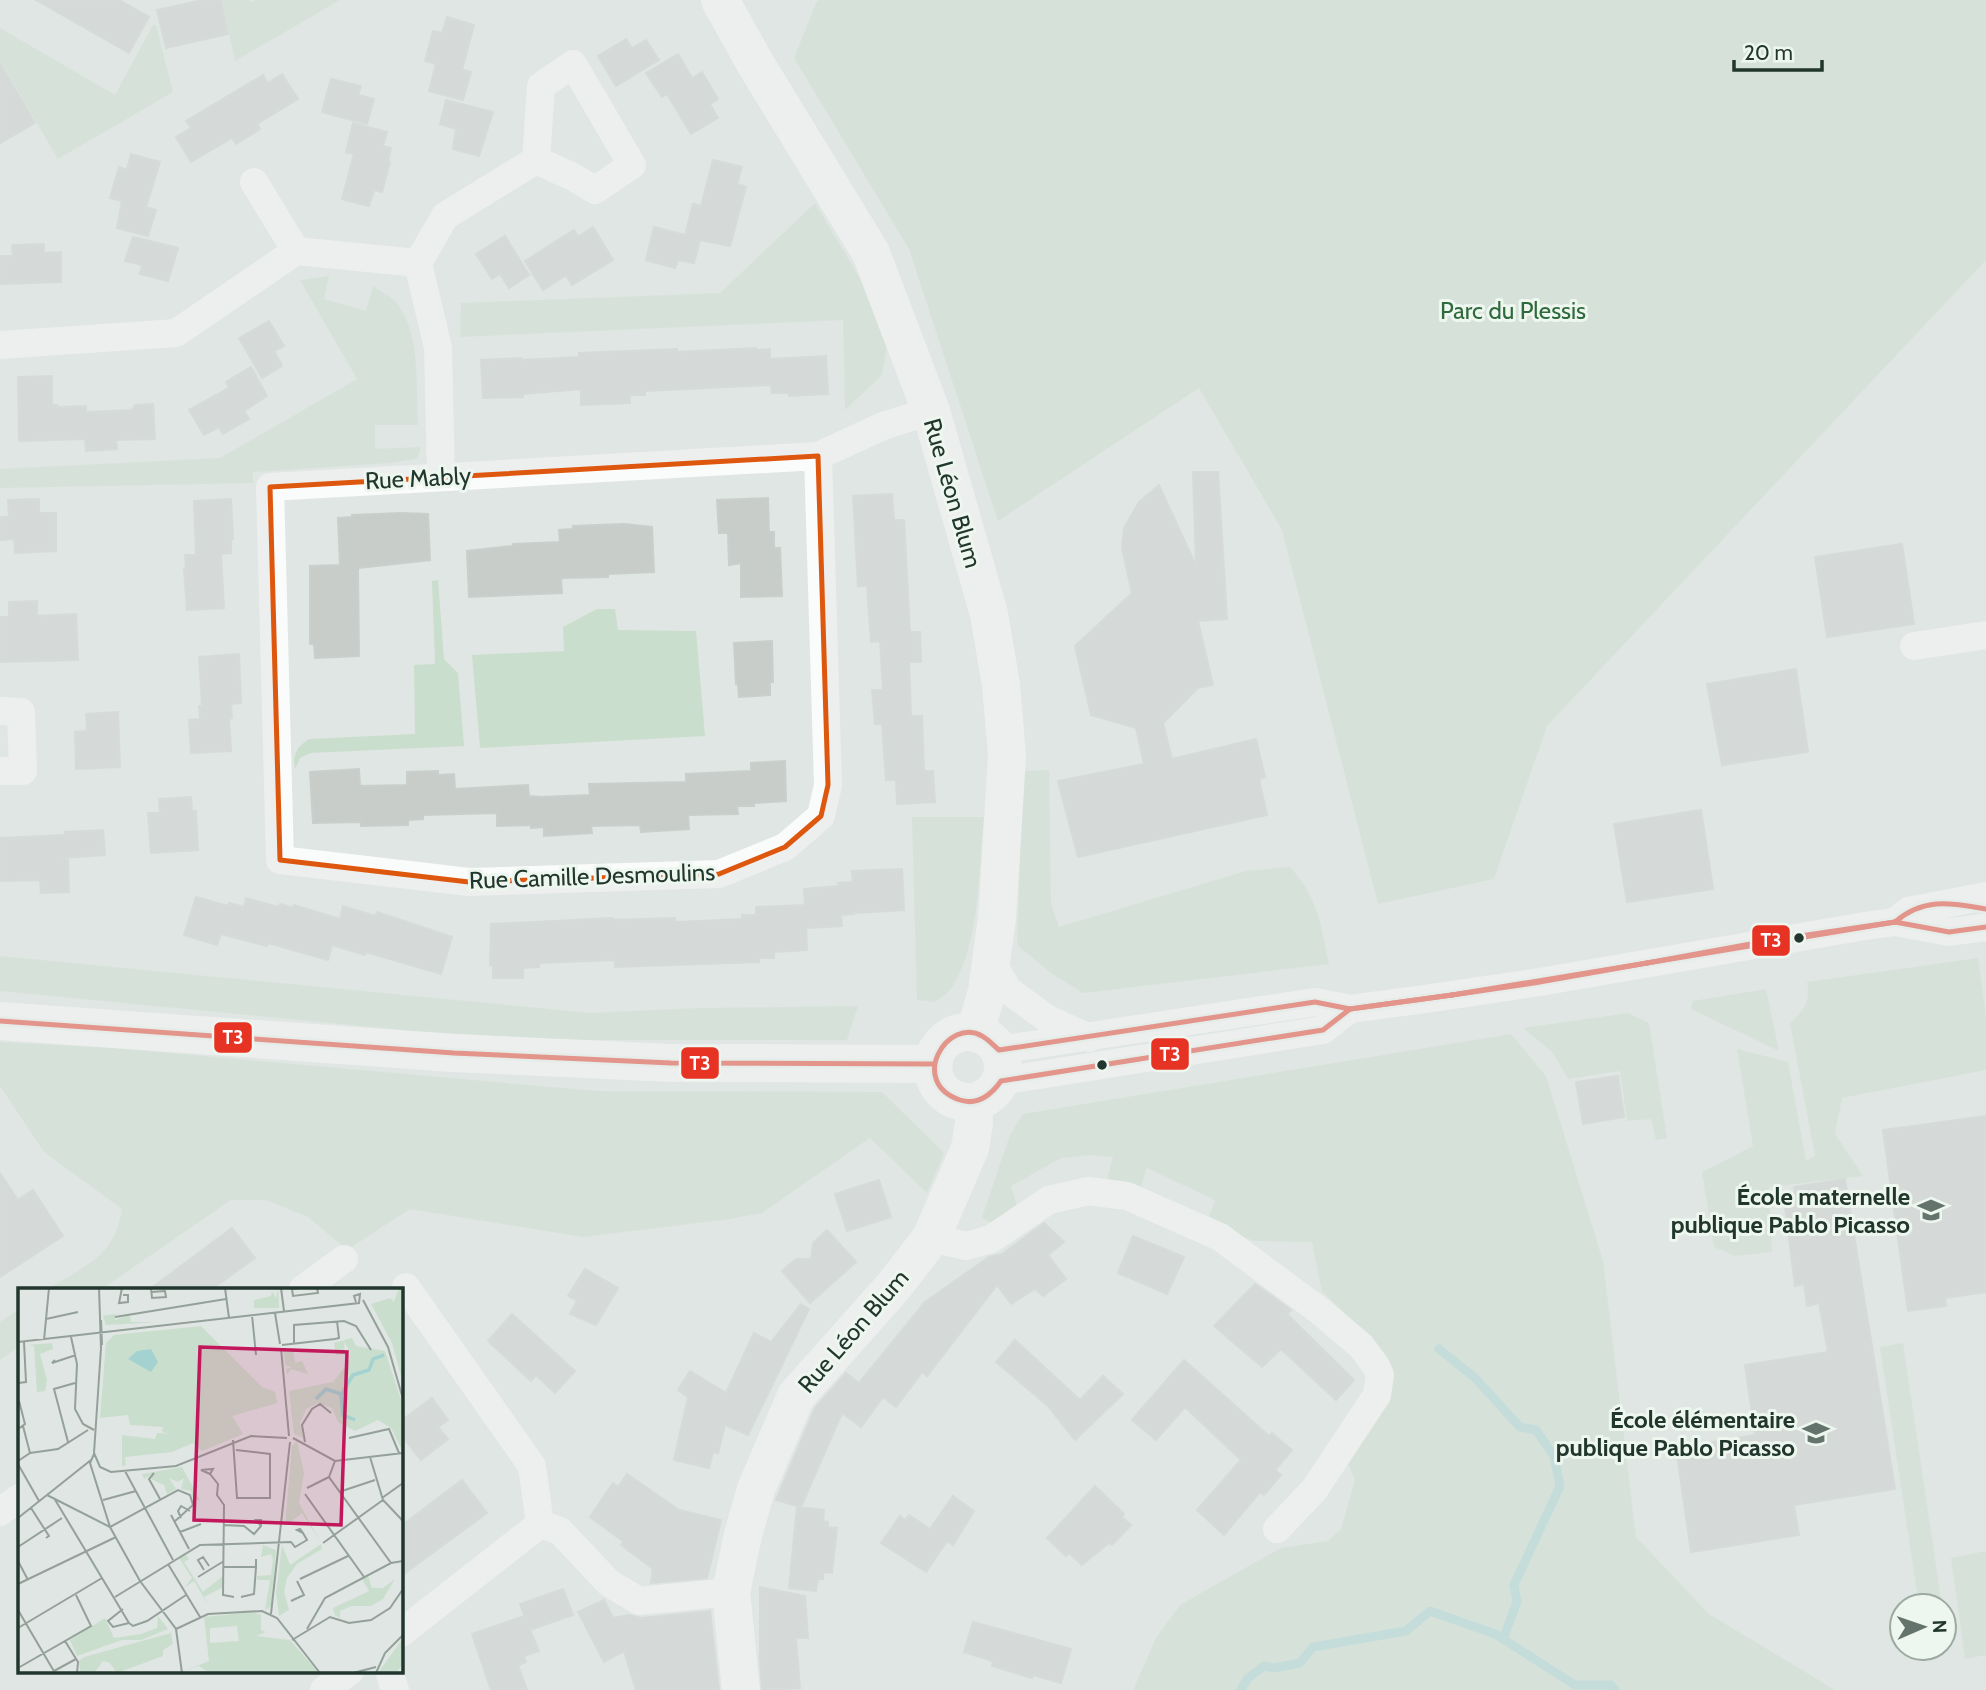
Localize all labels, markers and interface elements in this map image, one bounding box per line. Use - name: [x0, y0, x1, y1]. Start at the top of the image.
- scale bar: [1734, 28, 1822, 72]
- text: 20 m: [1744, 40, 1793, 65]
- park label: Parc du Plessis: [1440, 296, 1586, 325]
- street label: Rue Léon Blum: [918, 415, 988, 571]
- street label: Rue Mably: [364, 461, 472, 495]
- street label: Rue Camille Desmoulins: [468, 857, 716, 895]
- line badge: T3: [1751, 924, 1791, 957]
- text: T3: [1761, 929, 1781, 952]
- unlabelled marker: [1792, 931, 1806, 945]
- line badge: T3: [213, 1021, 253, 1054]
- text: T3: [223, 1026, 243, 1049]
- line badge: T3: [1150, 1037, 1190, 1071]
- text: T3: [1160, 1043, 1180, 1066]
- line badge: T3: [680, 1046, 720, 1080]
- text: T3: [690, 1052, 710, 1075]
- unlabelled marker: [1095, 1058, 1109, 1072]
- place label: École maternelle publique Pablo Picasso: [1671, 1182, 1910, 1239]
- school or university icon: École maternelle publique Pablo Picasso: [1916, 1195, 1946, 1225]
- street label: Rue Léon Blum: [792, 1263, 914, 1399]
- inset map: [18, 1288, 402, 1672]
- place label: École élémentaire publique Pablo Picasso: [1556, 1405, 1795, 1462]
- school or university icon: École élémentaire publique Pablo Picasso: [1801, 1418, 1831, 1448]
- north arrow: [1888, 1592, 1958, 1662]
- text: N: [1928, 1619, 1951, 1634]

